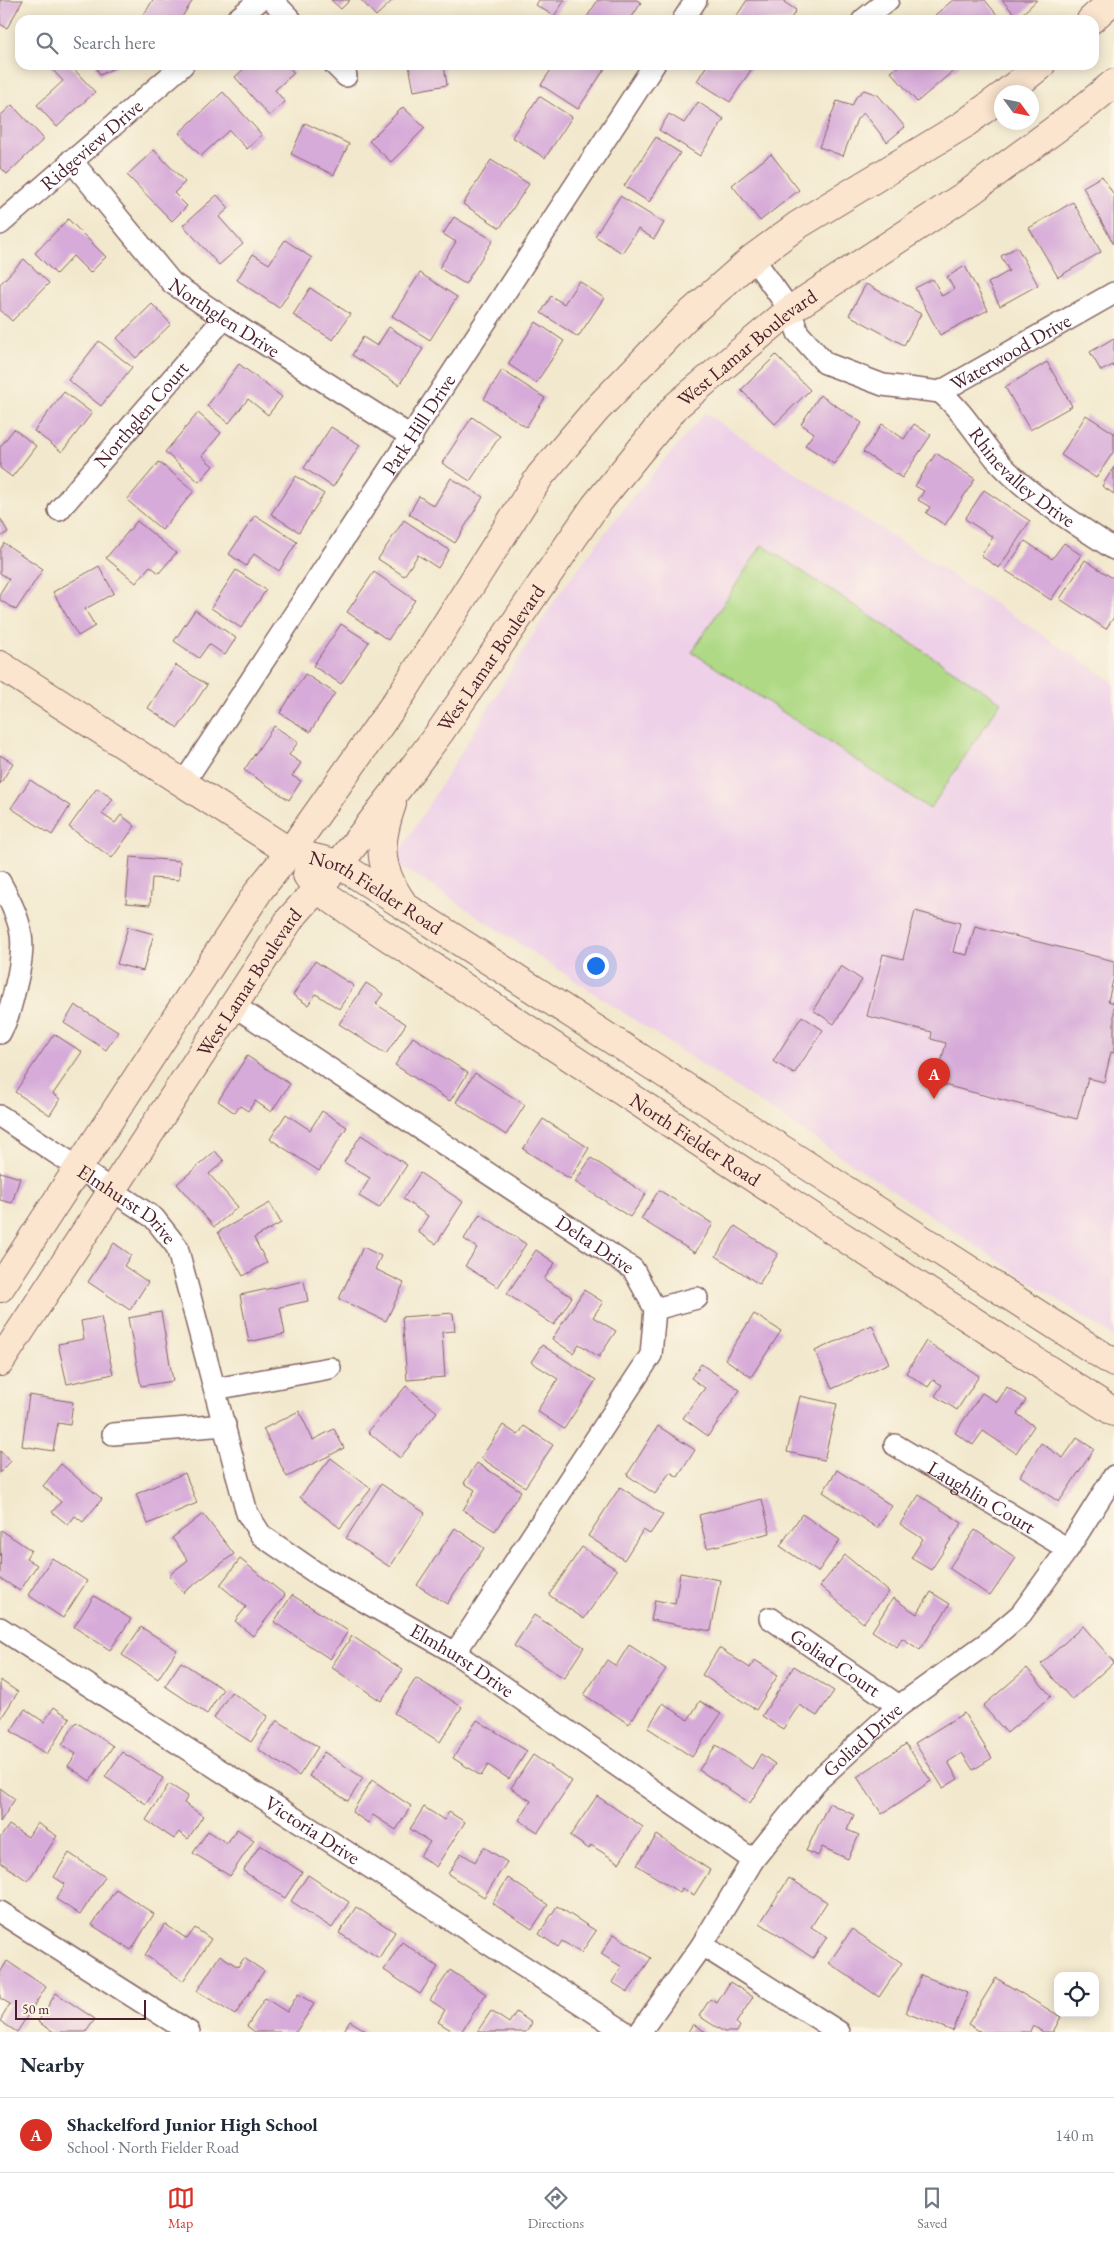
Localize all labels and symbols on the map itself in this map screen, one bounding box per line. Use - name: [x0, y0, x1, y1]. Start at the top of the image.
- north arrow: [994, 85, 1039, 130]
- street label: Ridgeview Drive: [35, 93, 148, 196]
- street label: Northglen Drive: [164, 272, 285, 363]
- street label: West Lamar Boulevard: [672, 283, 822, 412]
- street label: Waterwood Drive: [945, 307, 1076, 397]
- street label: Northglen Court: [88, 355, 195, 473]
- street label: Park Hill Drive: [376, 369, 461, 480]
- street label: Rhinevalley Drive: [963, 422, 1081, 533]
- street label: West Lamar Boulevard: [431, 579, 551, 737]
- street label: North Fielder Road: [307, 844, 449, 941]
- street label: West Lamar Boulevard: [190, 902, 308, 1062]
- your location: [583, 953, 609, 979]
- pin: A: [918, 1058, 950, 1099]
- street label: North Fielder Road: [625, 1087, 766, 1193]
- street label: Elmhurst Drive: [73, 1158, 183, 1249]
- street label: Delta Drive: [551, 1209, 640, 1279]
- street label: Laughlin Court: [923, 1455, 1041, 1540]
- street label: Elmhurst Drive: [406, 1617, 519, 1703]
- street label: Goliad Court: [785, 1623, 886, 1703]
- street label: Goliad Drive: [817, 1697, 908, 1783]
- street label: Victoria Drive: [260, 1790, 365, 1870]
- scale bar: [15, 1997, 146, 2020]

